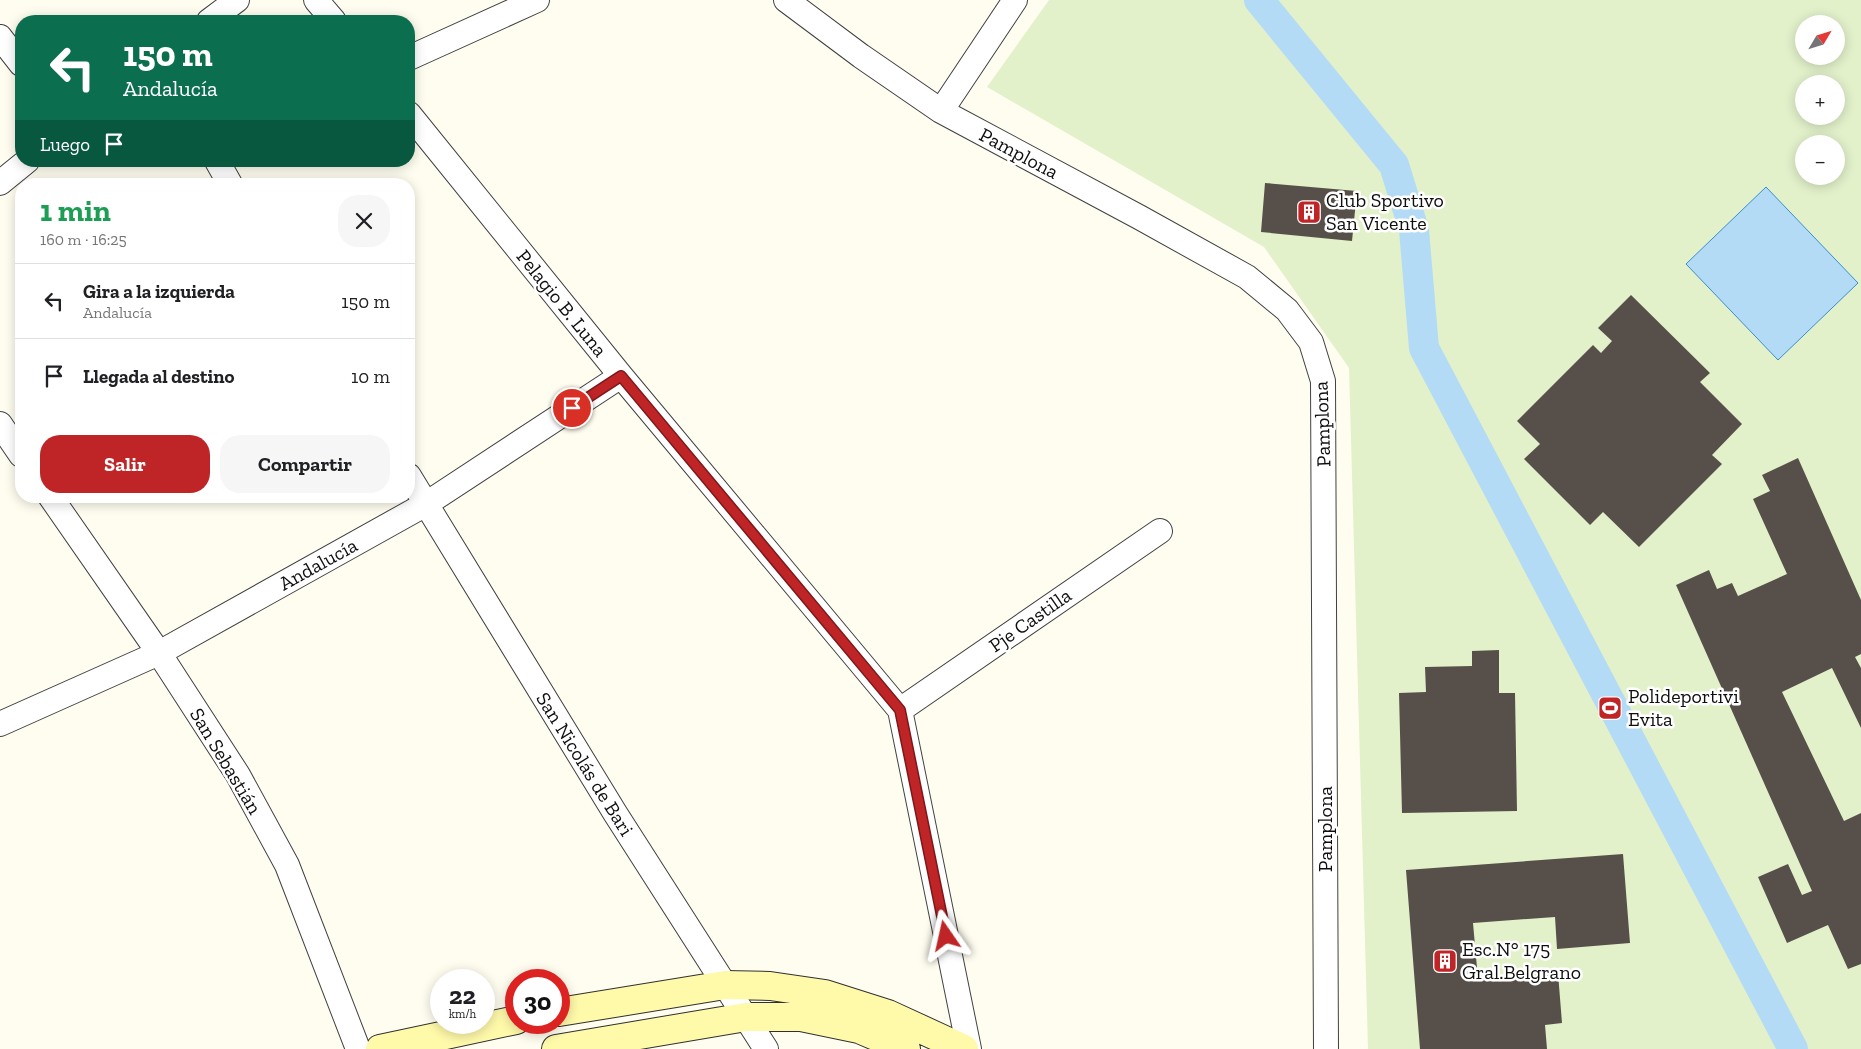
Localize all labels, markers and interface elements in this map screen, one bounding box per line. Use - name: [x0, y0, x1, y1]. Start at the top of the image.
- north arrow: [1795, 15, 1845, 65]
- map controls: [1795, 15, 1845, 185]
- text: 150 m: [123, 33, 213, 75]
- icon: left: [40, 35, 105, 100]
- text: Andalucía: [123, 75, 218, 102]
- button: +: [1795, 75, 1845, 125]
- street label: Pamplona: [975, 122, 1063, 184]
- icon: arrive: [100, 130, 128, 158]
- text: Luego: [40, 133, 90, 156]
- button: −: [1795, 135, 1845, 185]
- place label: Club Sportivo San Vicente: [1326, 188, 1444, 235]
- text: 1 min: [40, 193, 111, 229]
- button: close: [338, 195, 390, 247]
- building icon: Club Sportivo San Vicente: [1296, 199, 1322, 225]
- text: 160 m · 16:25: [40, 230, 127, 249]
- street label: Pelagio B. Luna: [512, 245, 613, 362]
- text: Gira a la izquierda: [83, 280, 235, 303]
- icon: left: [40, 287, 68, 315]
- text: 150 m: [341, 290, 390, 313]
- text: Andalucía: [83, 303, 152, 322]
- icon: arrive: [40, 362, 68, 390]
- text: Llegada al destino: [83, 365, 234, 388]
- text: 10 m: [351, 365, 390, 388]
- street label: Pamplona: [1308, 380, 1335, 467]
- pin: [551, 387, 593, 429]
- icon: arrive: [558, 394, 586, 422]
- button: Salir: [40, 435, 210, 493]
- button: Compartir: [220, 435, 390, 493]
- street label: Andalucía: [275, 532, 362, 595]
- street label: Pje Castilla: [984, 583, 1076, 657]
- place label: Polideportivi Evita: [1628, 684, 1739, 731]
- street label: San Nicolás de Bari: [531, 688, 639, 841]
- sports icon: Polideportivi Evita: [1597, 695, 1623, 721]
- street label: San Sebastián: [185, 704, 267, 819]
- street label: Pamplona: [1313, 786, 1337, 872]
- position arrow: [919, 909, 971, 961]
- place label: Esc.N° 175 Gral.Belgrano: [1462, 937, 1581, 984]
- building icon: Esc.N° 175 Gral.Belgrano: [1432, 948, 1458, 974]
- speed limit sign: 30: [505, 969, 570, 1034]
- text: 22: [449, 980, 476, 1010]
- text: km/h: [449, 1007, 476, 1021]

